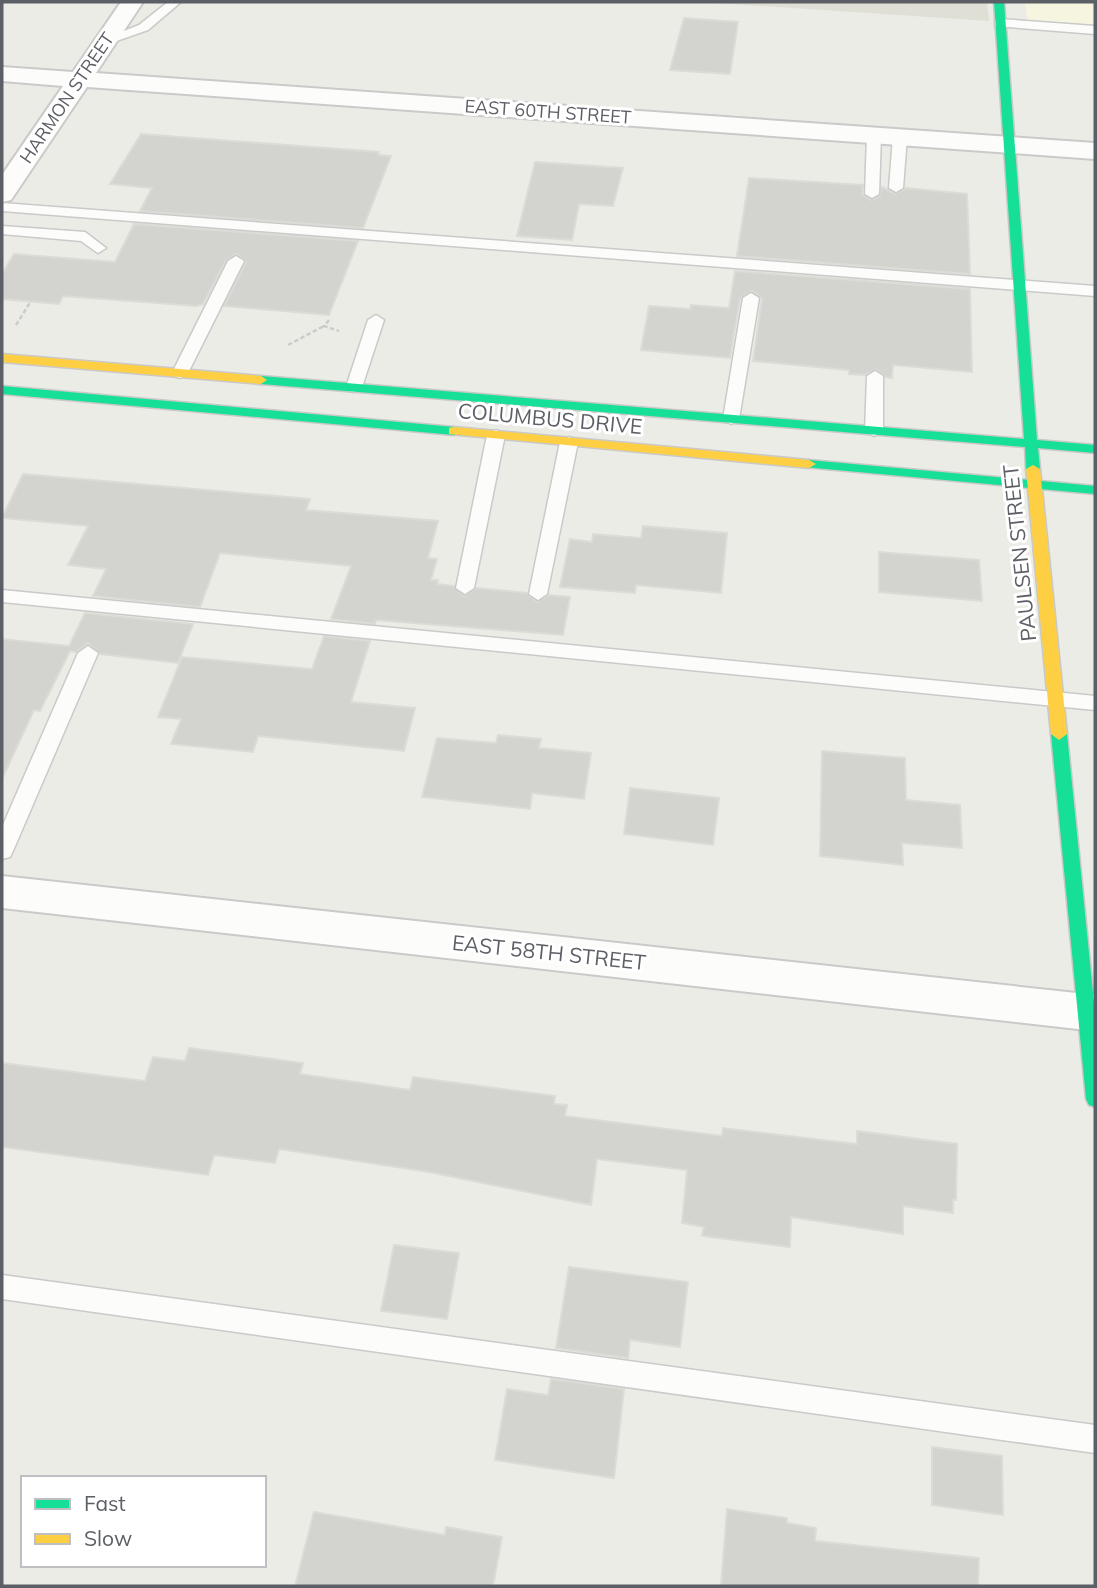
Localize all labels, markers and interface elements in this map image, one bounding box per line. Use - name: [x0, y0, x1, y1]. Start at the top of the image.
- street label: HARMON STREET: [14, 28, 119, 168]
- street label: EAST 60TH STREET: [464, 94, 632, 129]
- street label: COLUMBUS DRIVE: [457, 397, 643, 439]
- street label: PAULSEN STREET: [997, 463, 1041, 643]
- street label: EAST 58TH STREET: [451, 929, 648, 975]
- legend: [21, 1476, 266, 1567]
- text: Fast: [84, 1490, 126, 1516]
- text: Slow: [84, 1525, 132, 1551]

